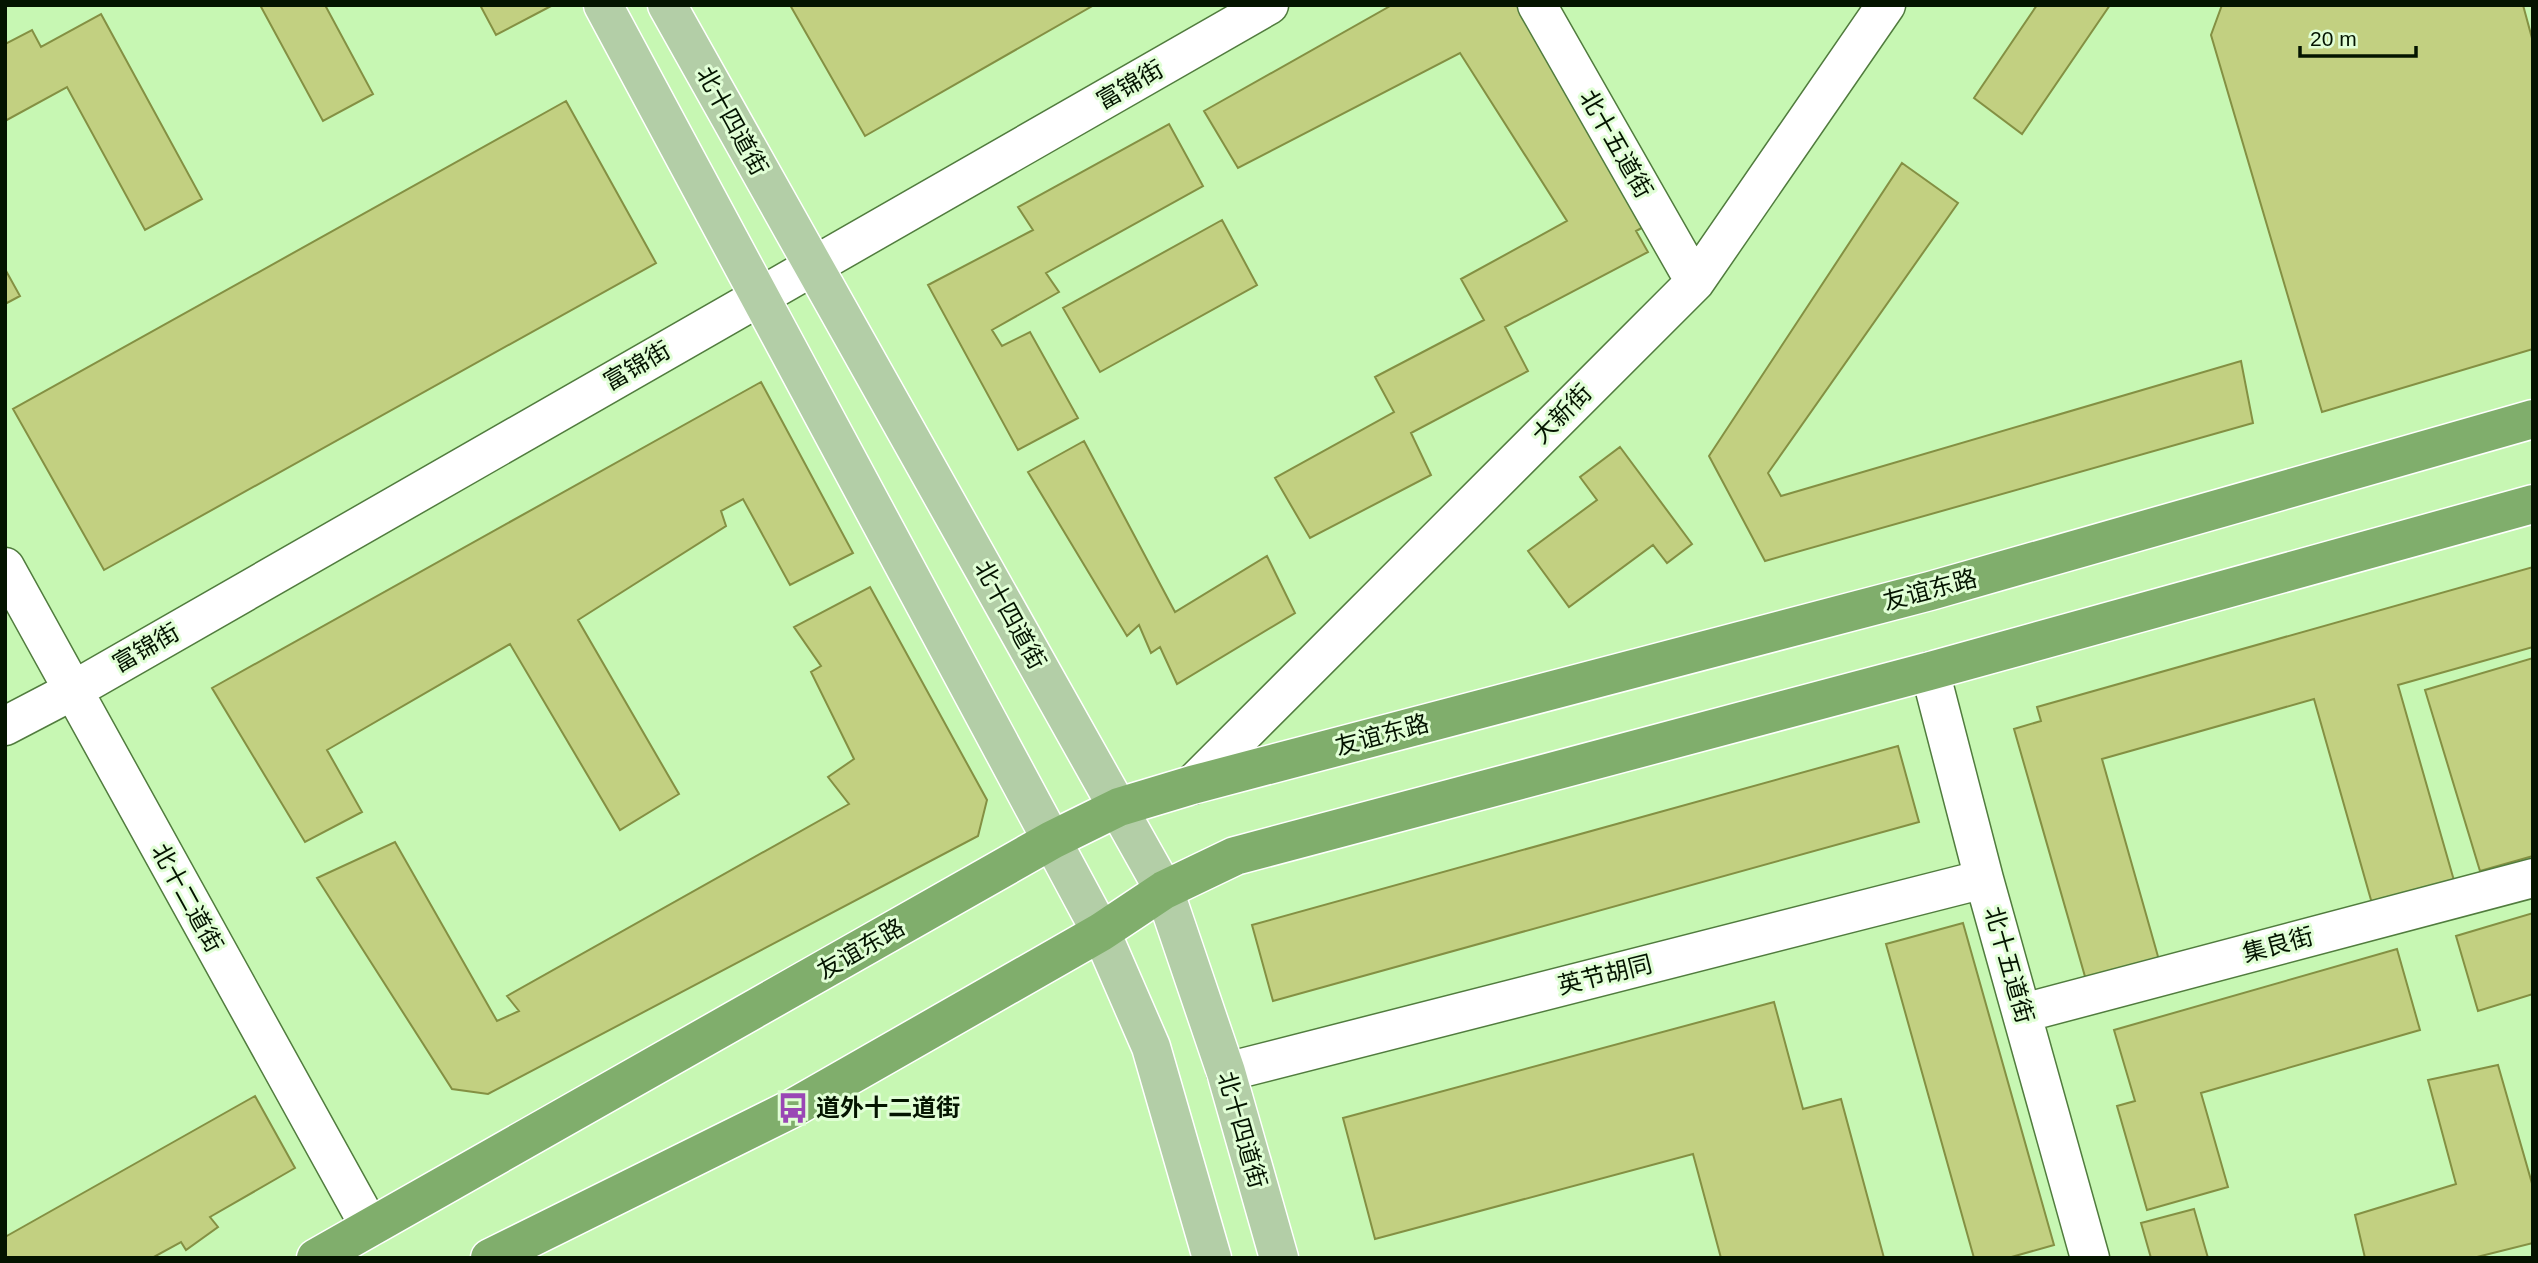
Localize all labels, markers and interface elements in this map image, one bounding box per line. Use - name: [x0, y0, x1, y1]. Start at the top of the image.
- scale bar: [2300, 14, 2416, 58]
- text: 20 m: [2310, 27, 2357, 50]
- street label: 富锦街: [1092, 55, 1168, 114]
- street label: 北十四道街: [692, 62, 773, 180]
- street label: 北十五道街: [1575, 85, 1658, 202]
- street label: 富锦街: [599, 336, 675, 395]
- street label: 大新街: [1527, 379, 1597, 449]
- street label: 北十四道街: [970, 556, 1051, 674]
- street label: 友谊东路: [1880, 564, 1980, 615]
- street label: 富锦街: [108, 618, 184, 677]
- street label: 友谊东路: [1332, 709, 1432, 760]
- street label: 北十二道街: [147, 839, 228, 957]
- street label: 北十五道街: [1980, 903, 2039, 1026]
- street label: 友谊东路: [812, 913, 909, 984]
- street label: 集良街: [2240, 922, 2316, 967]
- street label: 英节胡同: [1555, 950, 1655, 999]
- street label: 北十四道街: [1213, 1068, 1272, 1191]
- bus stop icon: 道外十二道街: [776, 1091, 810, 1125]
- place label: 道外十二道街: [816, 1094, 960, 1121]

